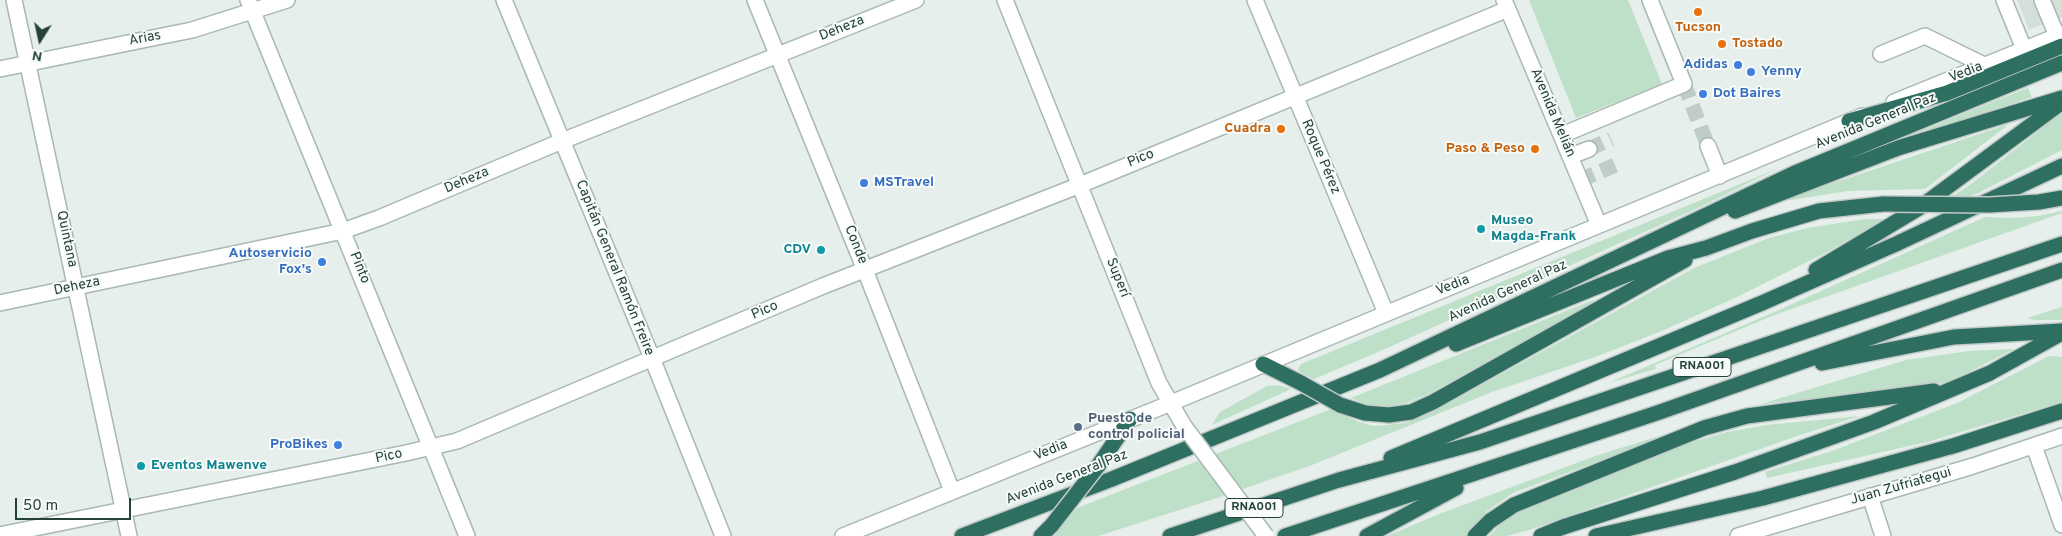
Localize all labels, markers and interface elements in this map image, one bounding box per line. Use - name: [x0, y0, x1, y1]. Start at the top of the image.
- marker: Tucson: [1692, 6, 1704, 18]
- street label: Deheza: [817, 12, 867, 46]
- north arrow: [15, 15, 65, 65]
- place label: Tucson: [1675, 20, 1721, 36]
- street label: Arias: [128, 28, 162, 50]
- place label: Tostado: [1732, 36, 1783, 52]
- marker: Tostado: [1716, 38, 1728, 50]
- text: N: [31, 46, 44, 65]
- place label: Adidas: [1683, 57, 1728, 73]
- marker: Adidas: [1732, 59, 1744, 71]
- street label: Vedia: [1947, 59, 1985, 87]
- place label: Yenny: [1761, 64, 1802, 80]
- street label: Avenida Melián: [1526, 66, 1578, 160]
- marker: Yenny: [1745, 66, 1757, 78]
- place label: Dot Baires: [1713, 86, 1781, 102]
- marker: Dot Baires: [1697, 88, 1709, 100]
- street label: Avenida General Paz: [1813, 90, 1939, 154]
- street label: Roque Pérez: [1297, 117, 1343, 197]
- place label: Cuadra: [1224, 121, 1271, 137]
- marker: Cuadra: [1275, 123, 1287, 135]
- place label: Paso & Peso: [1446, 141, 1525, 157]
- marker: Paso & Peso: [1529, 143, 1541, 155]
- street label: Pico: [1125, 146, 1157, 172]
- street label: Deheza: [442, 164, 492, 198]
- place label: MSTravel: [874, 175, 934, 191]
- marker: MSTravel: [858, 177, 870, 189]
- street label: Capitán General Ramón Freire: [571, 178, 657, 358]
- street label: Quintana: [52, 209, 80, 269]
- place label: Museo Magda-Frank: [1491, 213, 1576, 246]
- street label: Conde: [840, 223, 870, 267]
- marker: Museo Magda-Frank: [1475, 223, 1487, 235]
- place label: CDV: [784, 242, 811, 258]
- marker: CDV: [815, 244, 827, 256]
- place label: Autoservicio Fox's: [229, 246, 312, 278]
- street label: Pinto: [345, 250, 373, 286]
- marker: Autoservicio Fox's: [316, 256, 328, 268]
- street label: Superí: [1101, 256, 1133, 300]
- street label: Avenida General Paz: [1446, 257, 1570, 327]
- street label: Vedia: [1434, 272, 1472, 300]
- street label: Deheza: [52, 274, 102, 300]
- street label: Pico: [749, 298, 781, 324]
- road number: RNA001: [1673, 358, 1731, 377]
- place label: Puesto de control policial: [1088, 411, 1185, 444]
- marker: Puesto de control policial: [1072, 421, 1084, 433]
- place label: ProBikes: [270, 437, 328, 453]
- street label: Vedia: [1032, 437, 1070, 465]
- marker: ProBikes: [332, 439, 344, 451]
- street label: Pico: [374, 446, 404, 468]
- street label: Avenida General Paz: [1004, 447, 1130, 509]
- place label: Eventos Mawenve: [151, 458, 267, 474]
- marker: Eventos Mawenve: [135, 460, 147, 472]
- street label: Juan Zufriategui: [1849, 465, 1953, 509]
- scale bar: [18, 488, 134, 520]
- text: 50 m: [23, 497, 58, 516]
- road number: RNA001: [1225, 498, 1283, 518]

